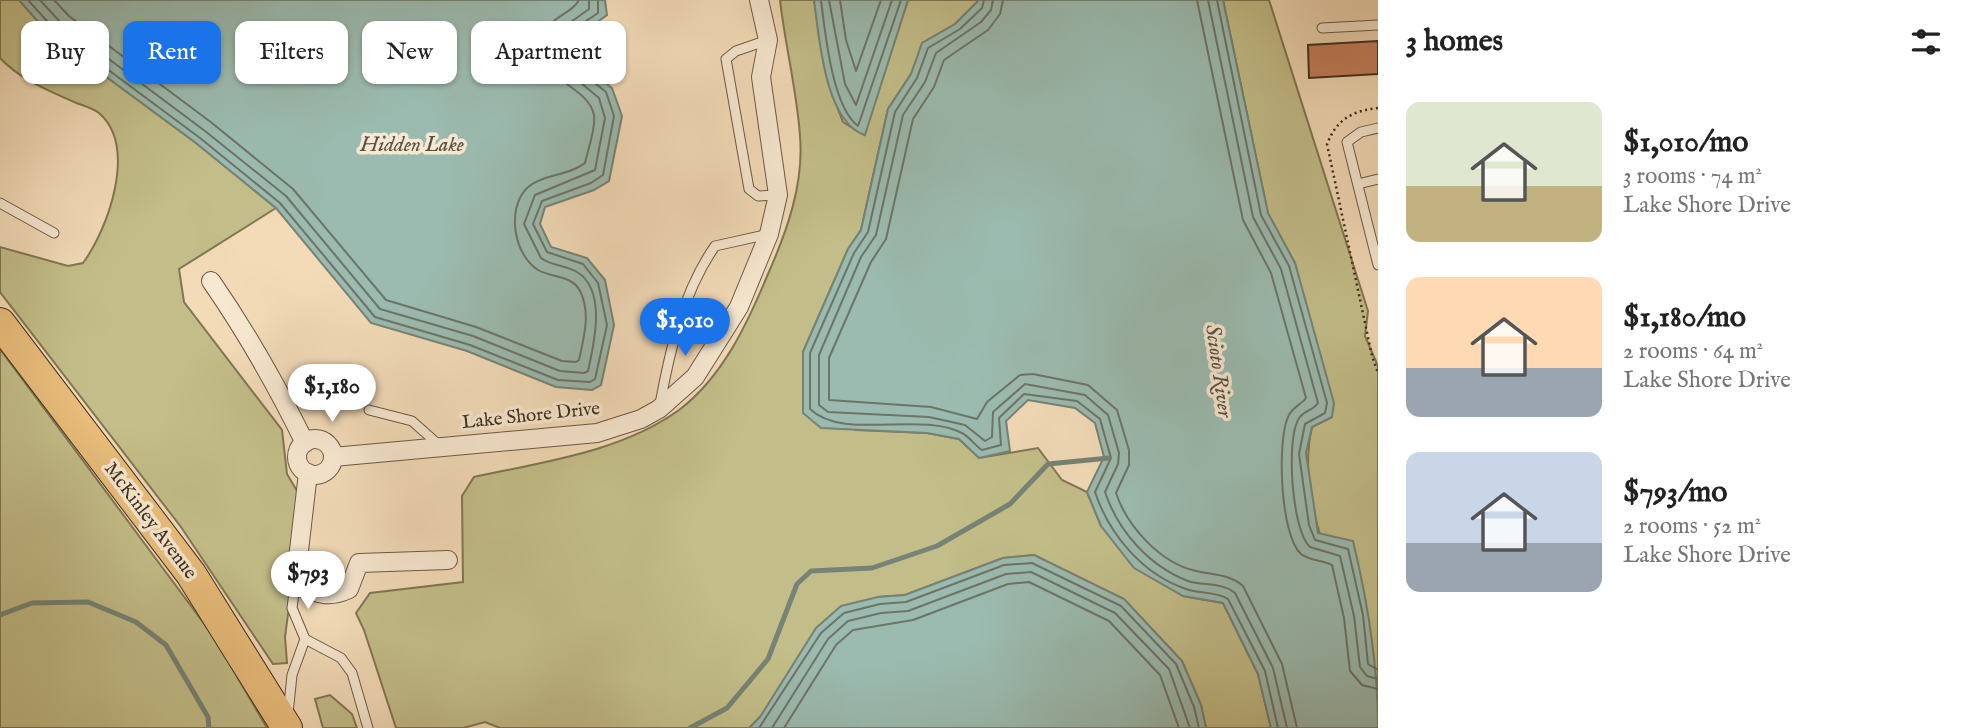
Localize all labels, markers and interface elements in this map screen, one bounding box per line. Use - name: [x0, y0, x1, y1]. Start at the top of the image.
- chip: Buy: [21, 21, 109, 84]
- chip: Rent: [123, 21, 221, 84]
- chip: Filters: [235, 21, 348, 84]
- chip: New: [362, 21, 457, 84]
- chip: Apartment: [471, 21, 626, 84]
- text: 3 homes: [1406, 23, 1503, 61]
- icon: filters: [1907, 23, 1945, 61]
- text: $1,010/mo: [1623, 124, 1749, 162]
- icon: home: [1462, 130, 1546, 214]
- water label: Hidden Lake: [359, 132, 464, 159]
- text: 3 rooms · 74 m²: [1623, 162, 1762, 191]
- text: Lake Shore Drive: [1623, 191, 1791, 220]
- pin: $1,010: [628, 298, 742, 358]
- text: $1,180/mo: [1623, 299, 1746, 337]
- icon: home: [1462, 305, 1546, 389]
- text: $1,010: [656, 306, 714, 335]
- water label: Scioto River: [1198, 323, 1238, 420]
- text: 2 rooms · 64 m²: [1623, 337, 1763, 366]
- pin: $1,180: [275, 364, 389, 424]
- text: Lake Shore Drive: [1623, 366, 1791, 395]
- text: $1,180: [304, 372, 360, 401]
- street label: Lake Shore Drive: [461, 397, 601, 435]
- street label: McKinley Avenue: [98, 458, 202, 584]
- text: $793/mo: [1623, 474, 1727, 512]
- icon: home: [1462, 480, 1546, 564]
- text: 2 rooms · 52 m²: [1623, 512, 1761, 541]
- text: Lake Shore Drive: [1623, 541, 1791, 570]
- pin: $793: [267, 552, 349, 611]
- text: $793: [287, 559, 329, 588]

